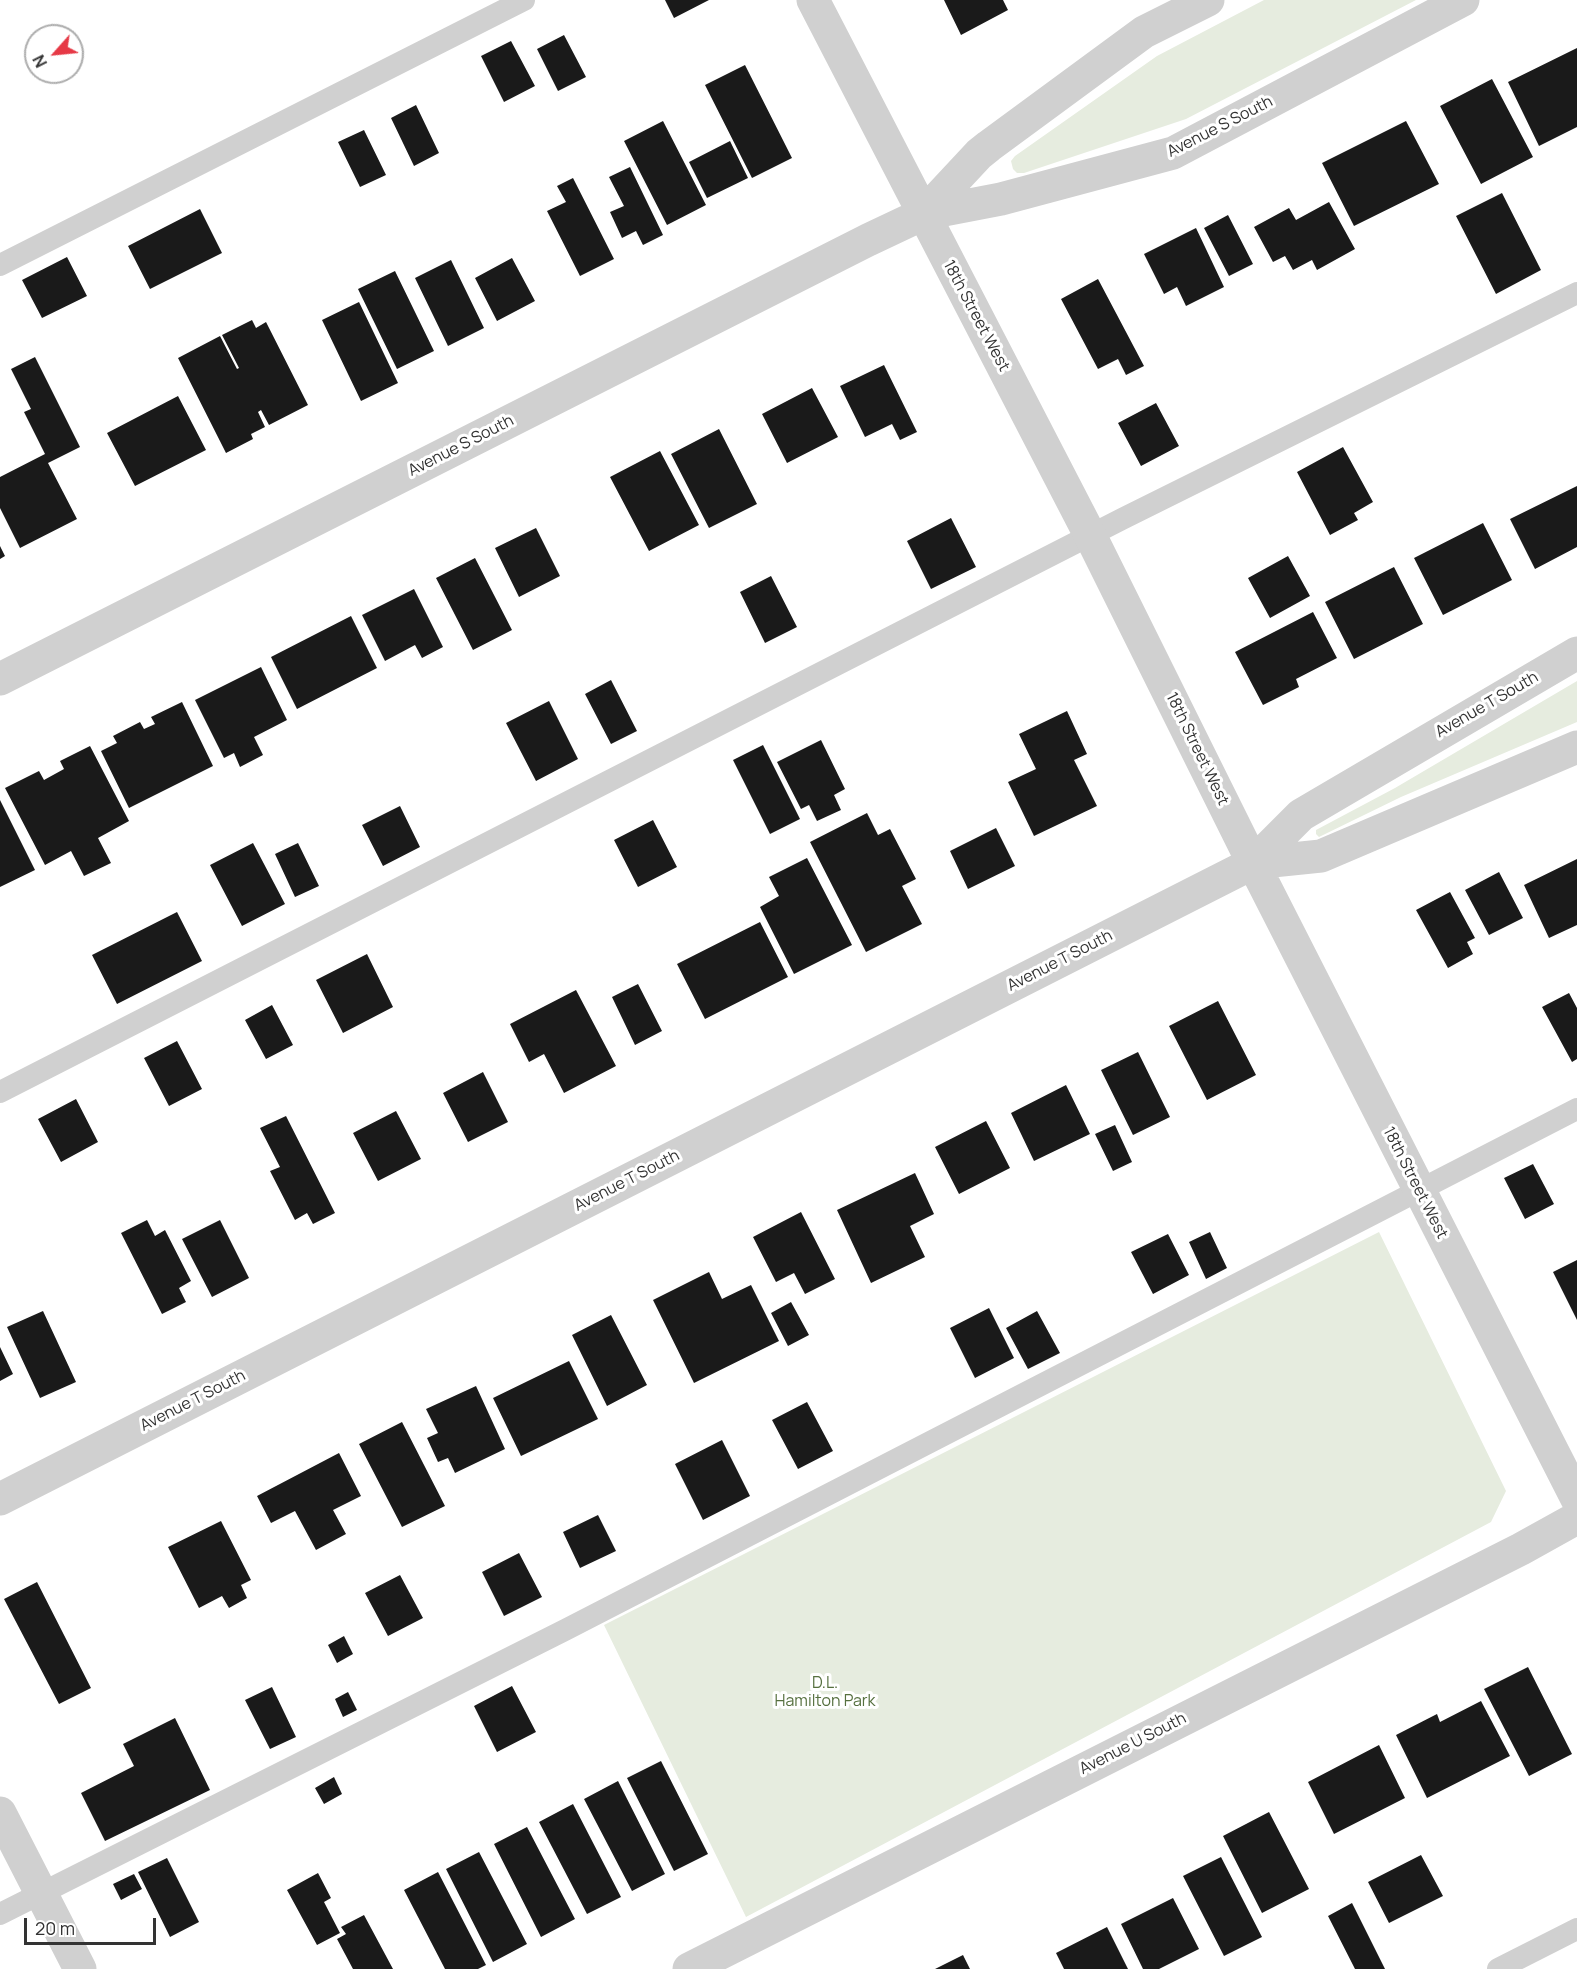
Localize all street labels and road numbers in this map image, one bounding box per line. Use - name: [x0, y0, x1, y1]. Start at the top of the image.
- street label: Avenue S South: [1164, 92, 1276, 162]
- street label: 18th Street West: [939, 257, 1013, 375]
- street label: Avenue S South: [405, 411, 517, 481]
- street label: Avenue T South: [1432, 668, 1542, 742]
- street label: 18th Street West: [1161, 690, 1233, 808]
- street label: Avenue T South: [1004, 926, 1116, 996]
- street label: 18th Street West: [1379, 1124, 1451, 1242]
- street label: Avenue T South: [571, 1146, 683, 1216]
- street label: Avenue T South: [137, 1366, 249, 1436]
- street label: Avenue U South: [1076, 1709, 1190, 1779]

